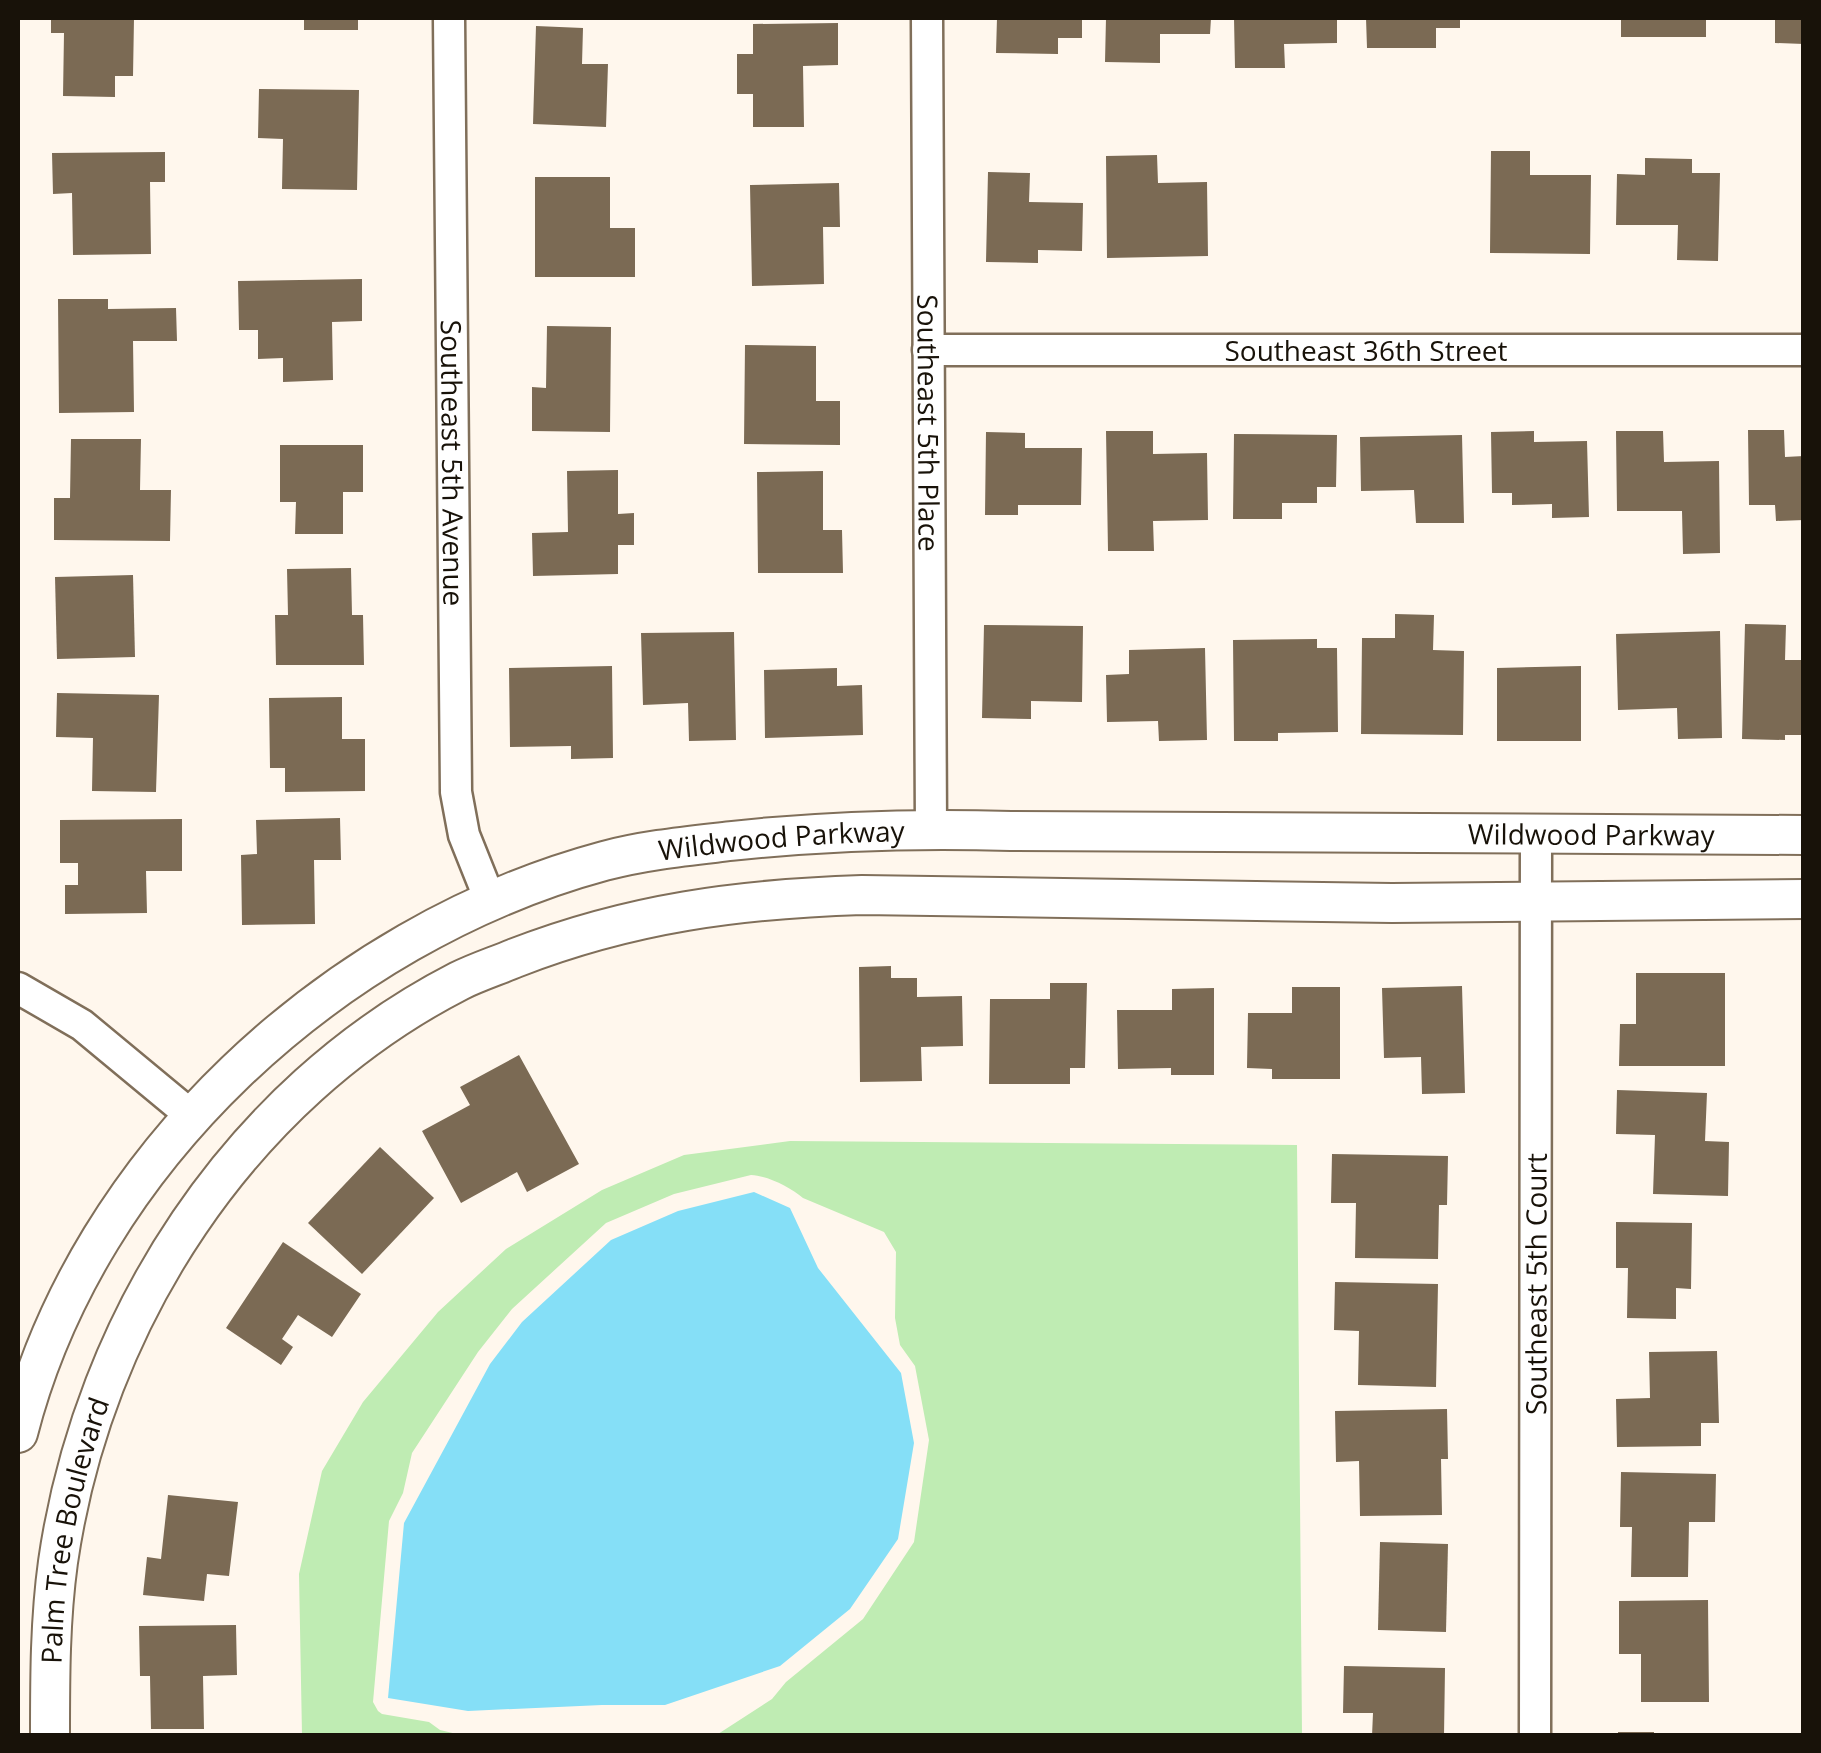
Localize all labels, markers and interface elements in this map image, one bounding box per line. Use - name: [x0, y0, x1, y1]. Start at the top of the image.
- street label: Southeast 5th Place: [909, 294, 949, 552]
- street label: Southeast 5th Avenue: [433, 320, 473, 606]
- street label: Southeast 36th Street: [1224, 331, 1508, 369]
- street label: Wildwood Parkway: [656, 811, 906, 869]
- street label: Wildwood Parkway: [1468, 814, 1716, 854]
- street label: Southeast 5th Court: [1516, 1153, 1555, 1415]
- street label: Palm Tree Boulevard: [32, 1392, 117, 1664]

